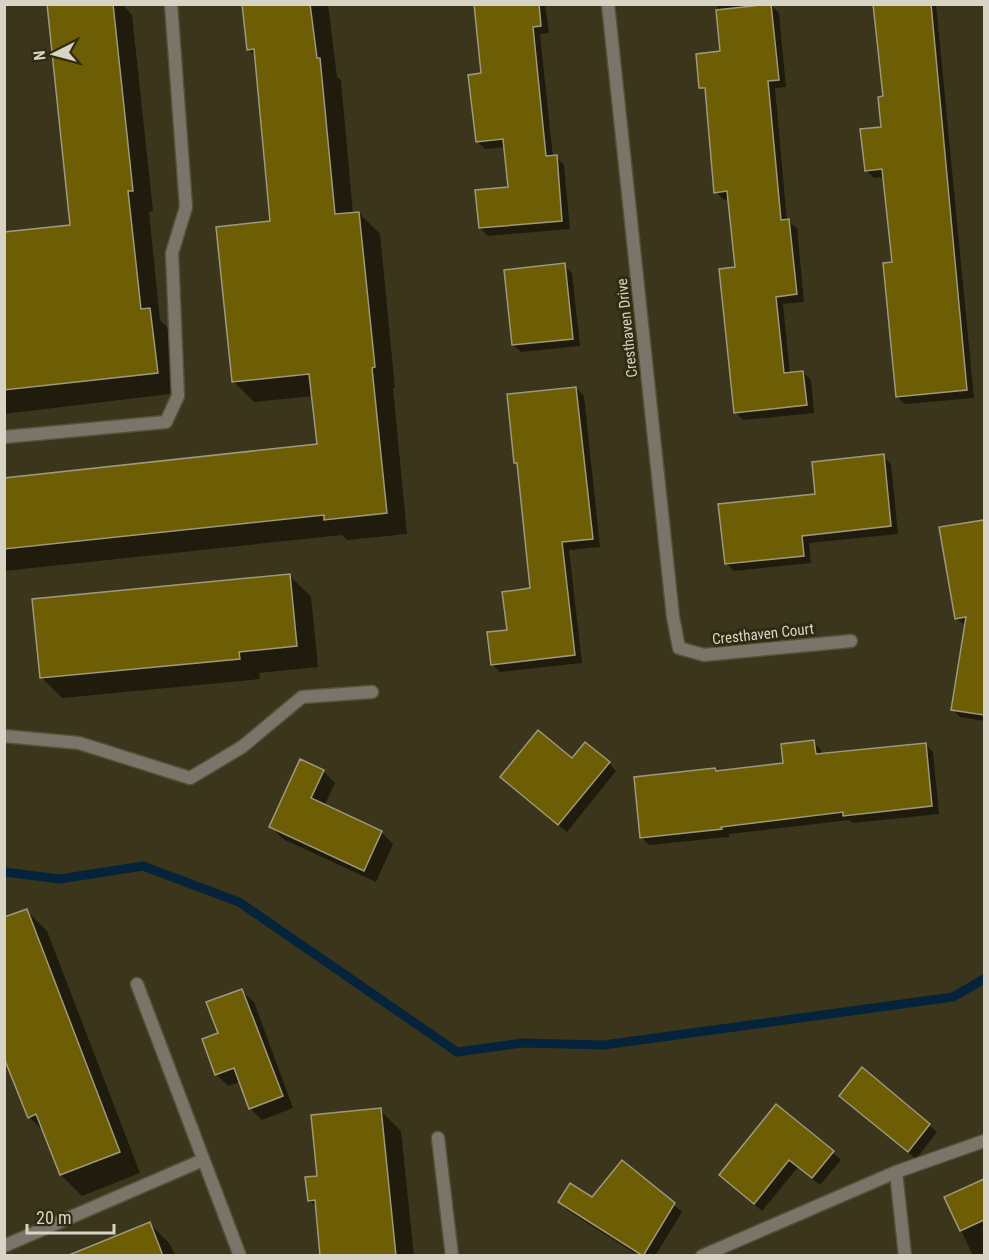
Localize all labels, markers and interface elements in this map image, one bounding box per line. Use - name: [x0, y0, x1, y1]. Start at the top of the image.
- north arrow: [24, 24, 84, 84]
- text: N: [30, 50, 50, 61]
- street label: Cresthaven Drive: [613, 278, 641, 378]
- street label: Cresthaven Court: [711, 620, 815, 648]
- scale bar: [27, 1197, 114, 1235]
- text: 20 m: [36, 1207, 71, 1228]

